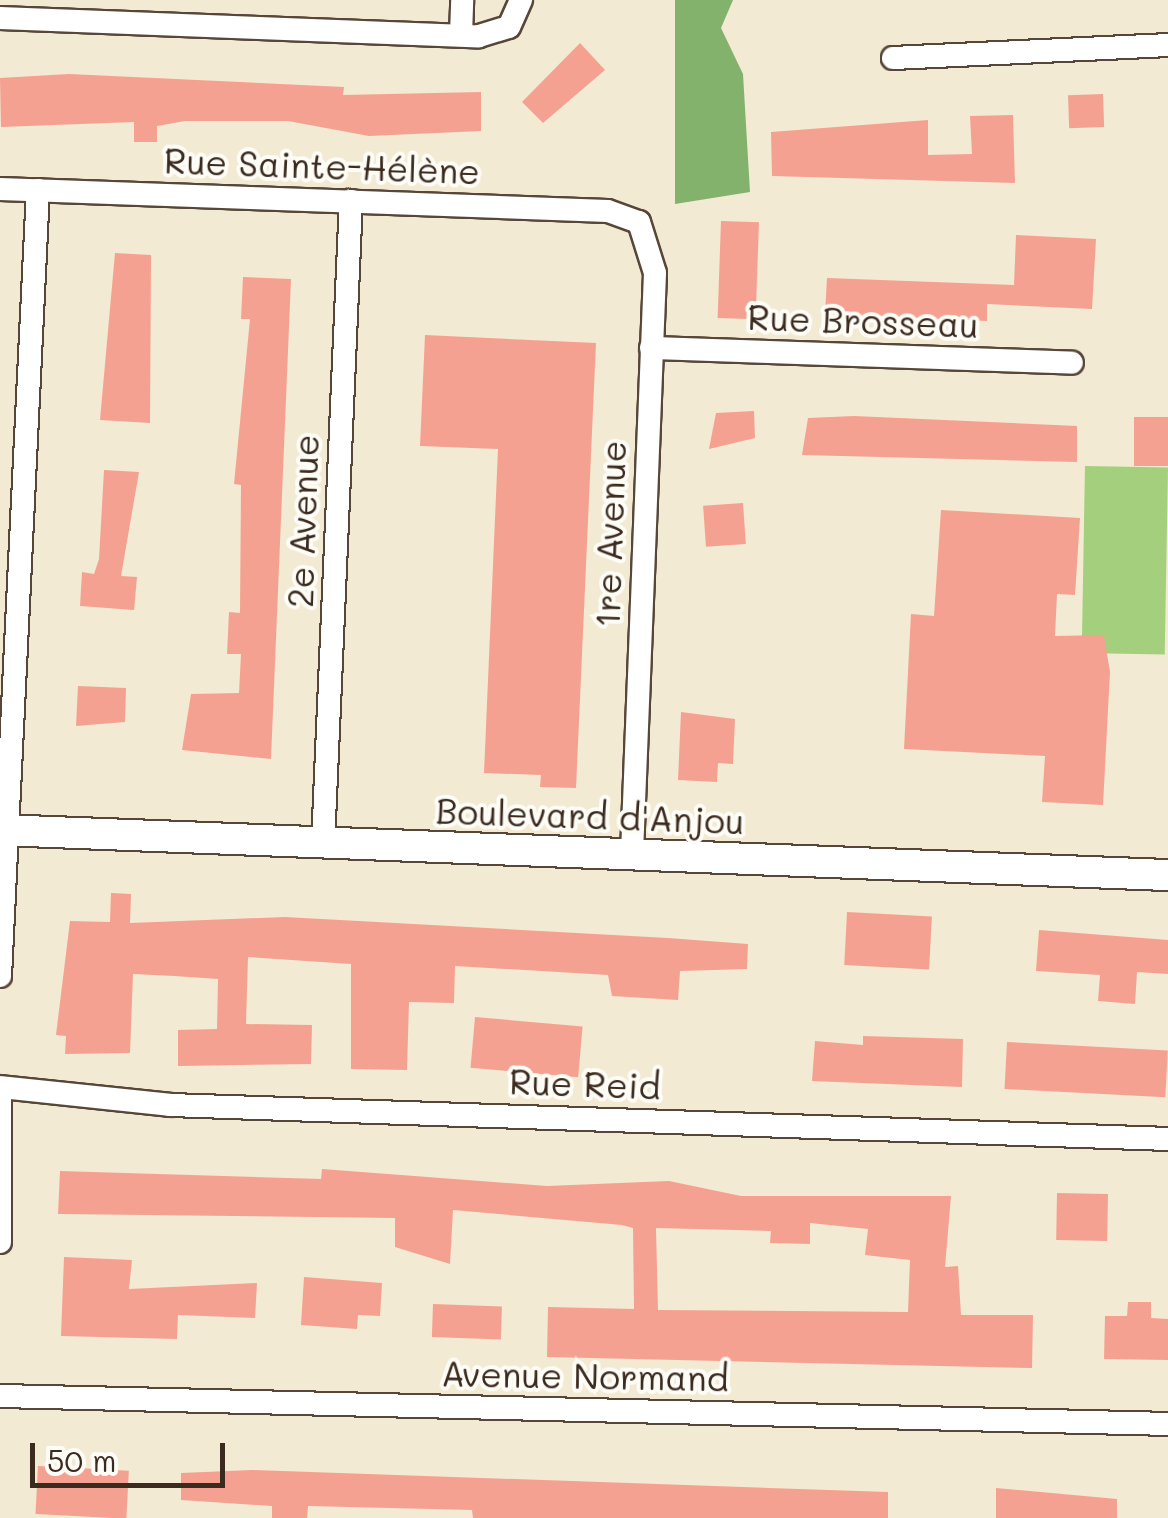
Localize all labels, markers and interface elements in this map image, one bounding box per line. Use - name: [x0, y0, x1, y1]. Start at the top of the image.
- street label: Rue Sainte-Hélène: [163, 138, 481, 192]
- street label: Rue Brosseau: [747, 295, 979, 345]
- street label: 2e Avenue: [278, 434, 326, 608]
- street label: 1re Avenue: [585, 440, 633, 628]
- street label: Boulevard d'Anjou: [435, 789, 745, 841]
- street label: Rue Reid: [509, 1059, 661, 1107]
- street label: Avenue Normand: [441, 1351, 729, 1399]
- scale bar: [35, 1423, 230, 1485]
- text: 50 m: [47, 1440, 117, 1480]

